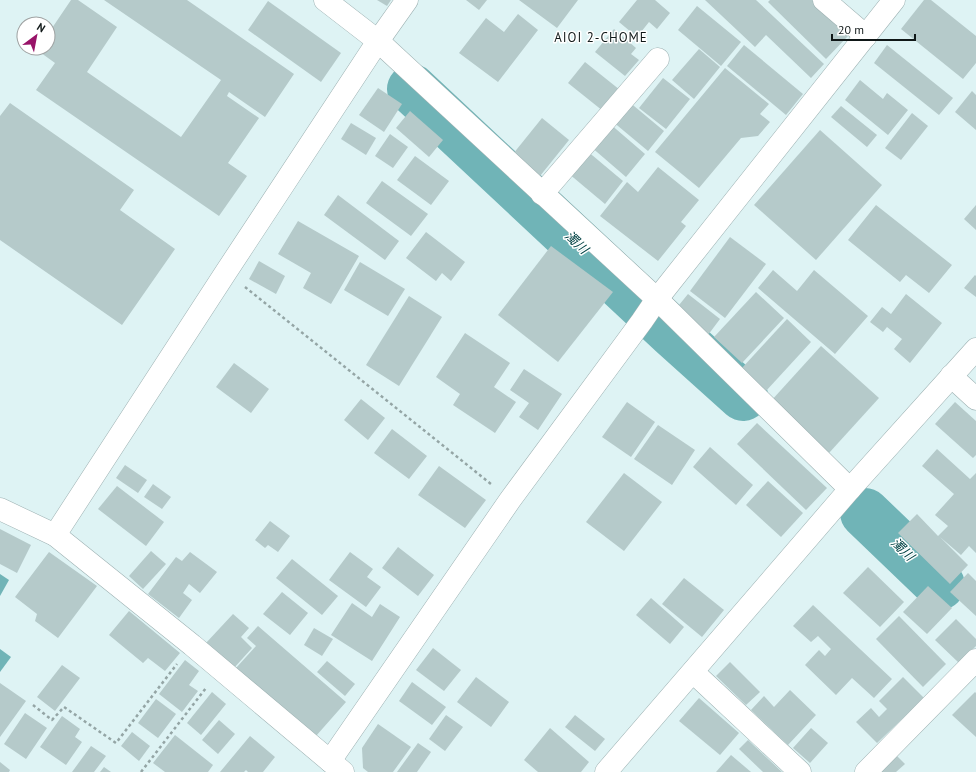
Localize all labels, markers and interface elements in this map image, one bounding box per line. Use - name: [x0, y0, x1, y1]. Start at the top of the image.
- north arrow: [16, 16, 56, 56]
- scale bar: [832, 16, 915, 42]
- text: N: [35, 20, 48, 35]
- text: 20 m: [838, 22, 864, 37]
- district label: AIOI 2-CHOME: [554, 29, 648, 46]
- water label: 濁川: [561, 227, 593, 259]
- water label: 濁川: [887, 534, 919, 566]

